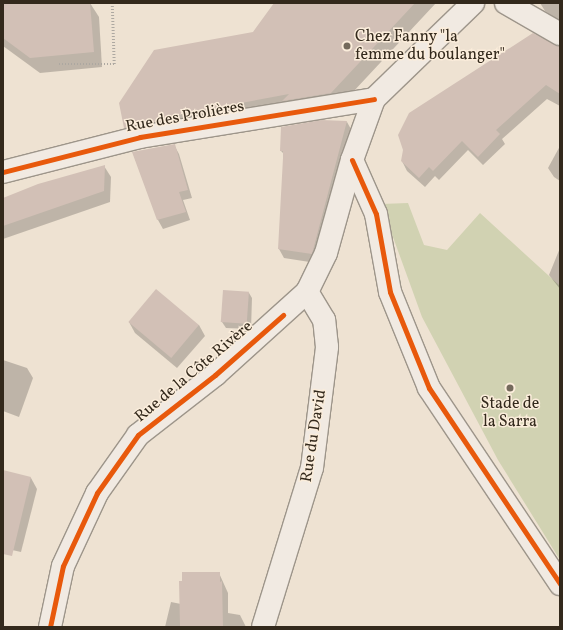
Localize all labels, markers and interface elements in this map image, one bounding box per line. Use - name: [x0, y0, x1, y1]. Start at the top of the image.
- place label: Chez Fanny "la femme du boulanger": [355, 27, 505, 65]
- marker: Chez Fanny "la femme du boulanger": [342, 41, 352, 51]
- street label: Rue des Prolières: [124, 97, 246, 137]
- street label: Rue de la Côte Rivère: [131, 317, 257, 427]
- marker: Stade de la Sarra: [505, 383, 515, 393]
- street label: Rue du David: [297, 388, 331, 484]
- place label: Stade de la Sarra: [481, 394, 539, 432]

